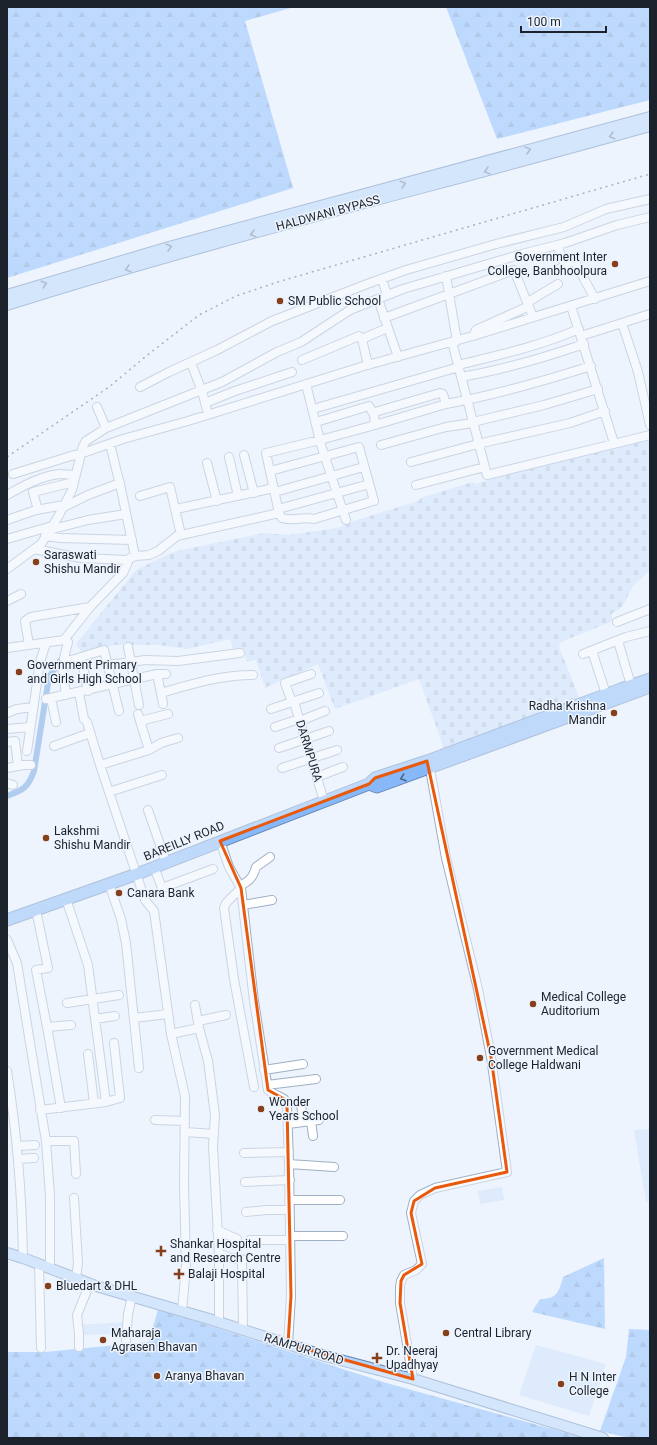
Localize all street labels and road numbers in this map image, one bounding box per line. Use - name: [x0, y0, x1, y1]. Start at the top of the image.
- street label: HALDWANI BYPASS: [274, 192, 382, 234]
- street label: DARMPURA: [293, 718, 325, 784]
- street label: BAREILLY ROAD: [142, 818, 226, 864]
- street label: RAMPUR ROAD: [262, 1330, 346, 1368]

